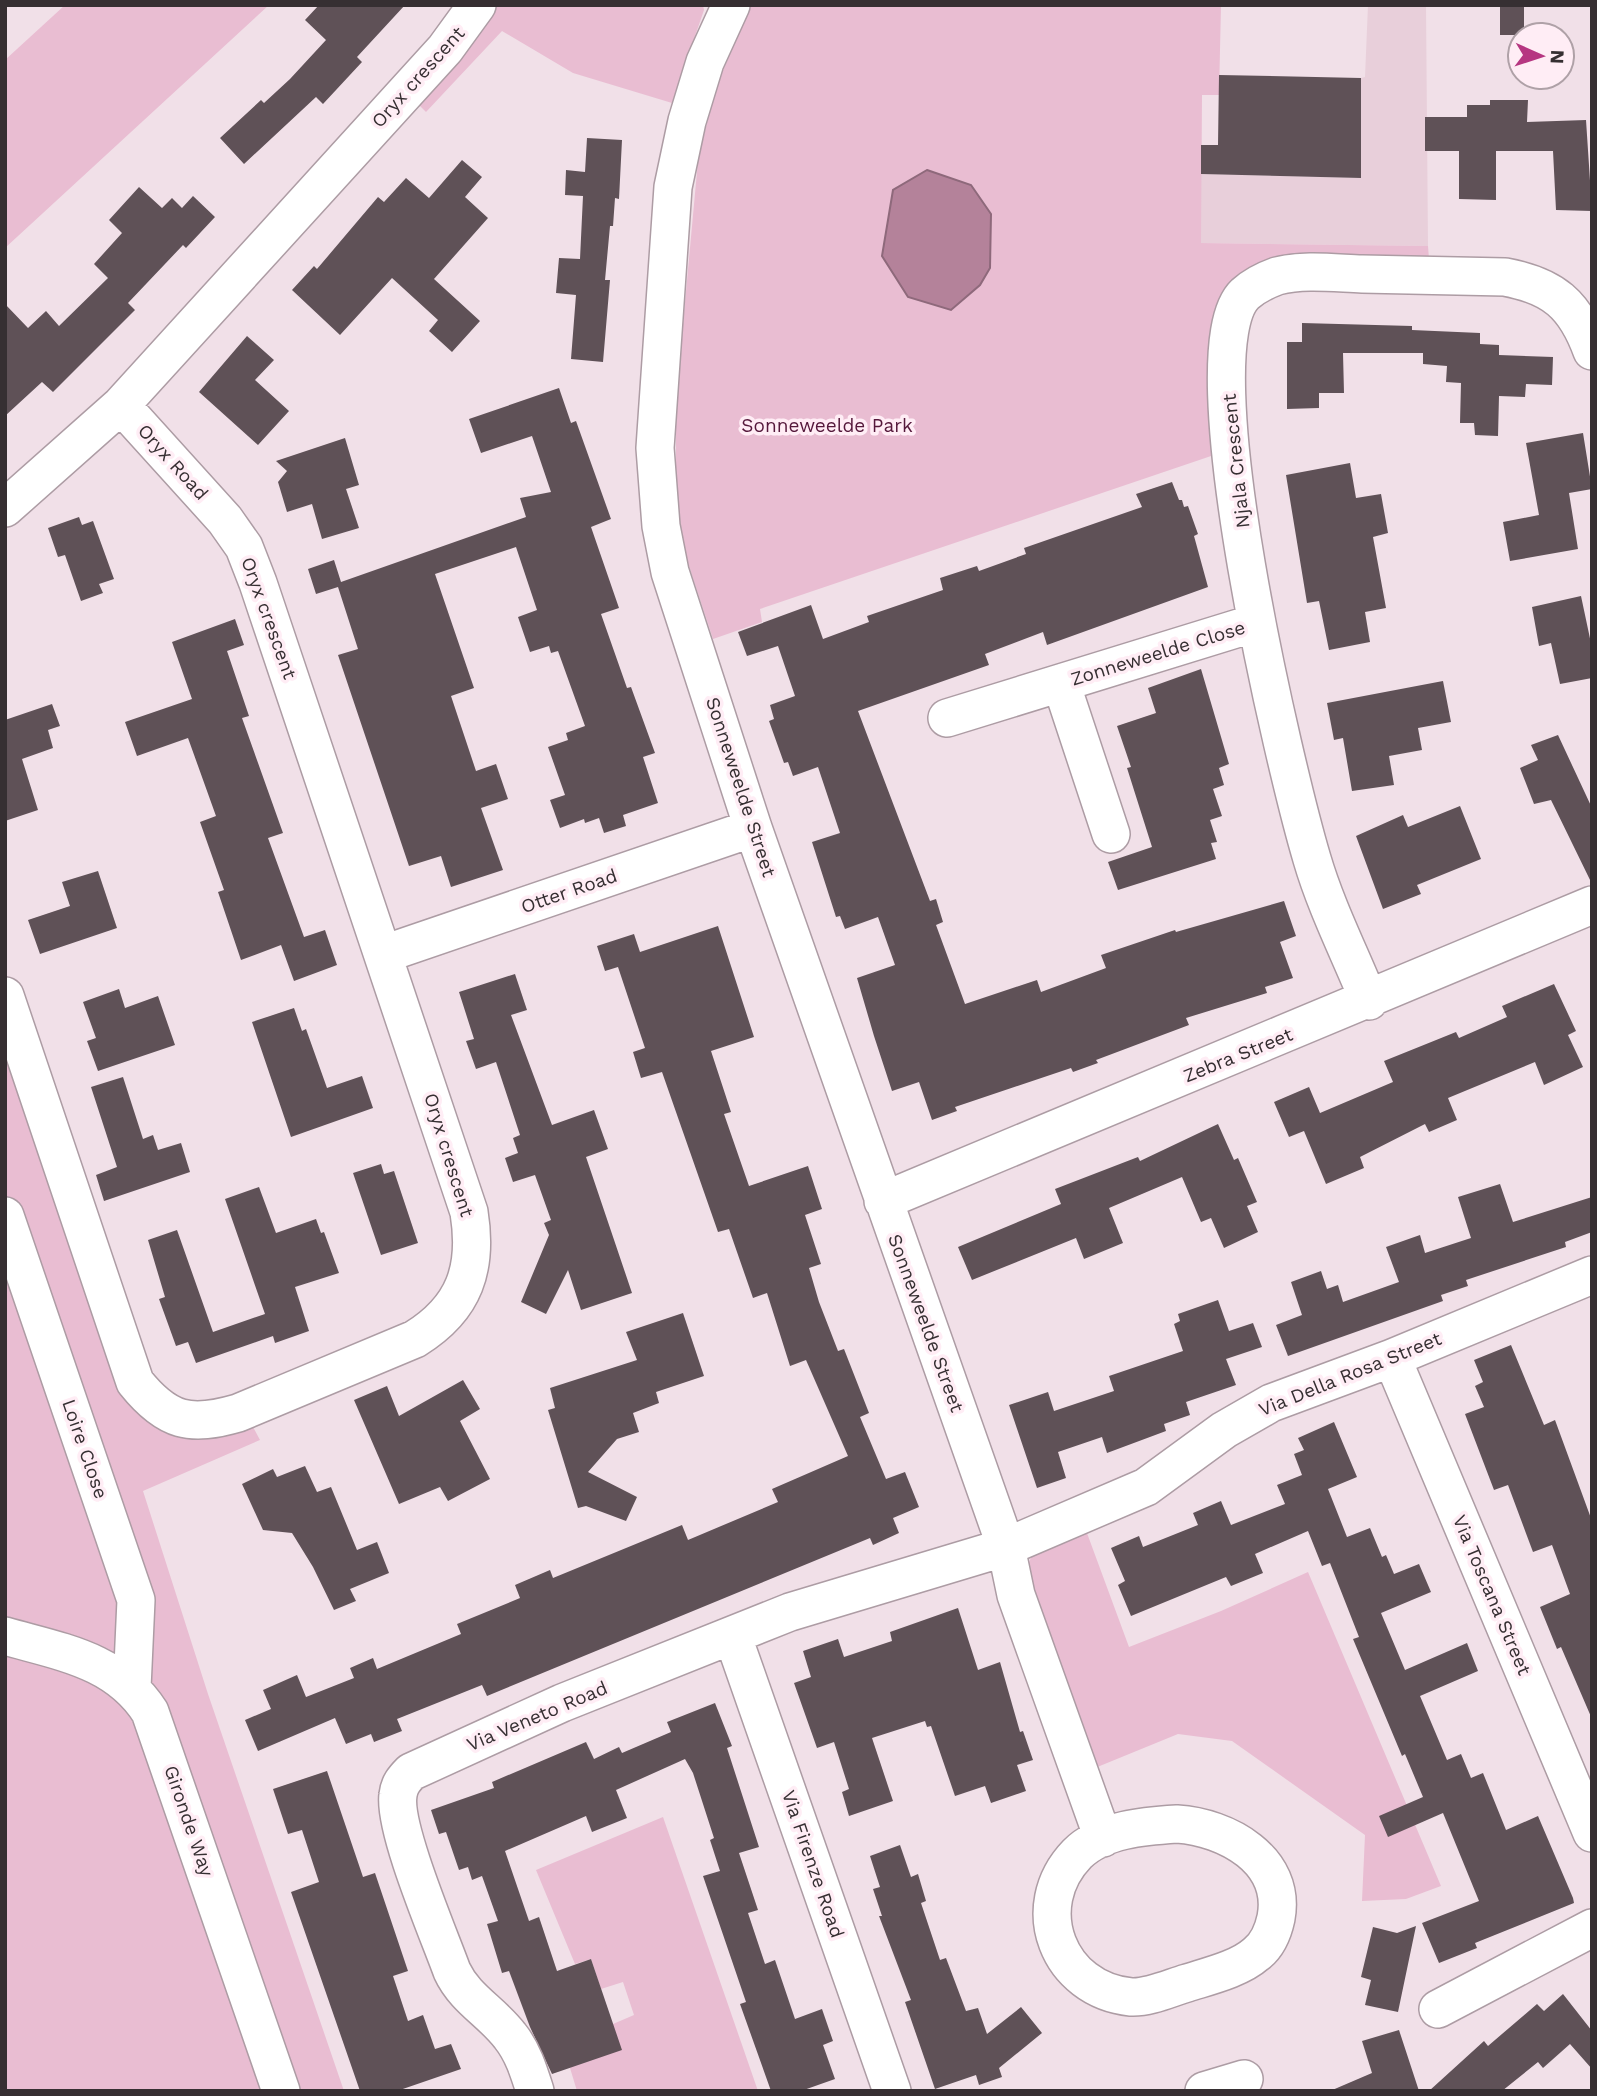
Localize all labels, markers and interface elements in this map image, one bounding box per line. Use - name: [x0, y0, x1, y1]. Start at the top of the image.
- north arrow: [1506, 21, 1576, 91]
- street label: Oryx crescent: [367, 22, 469, 132]
- text: N: [1546, 49, 1569, 65]
- street label: Njala Crescent: [1218, 393, 1254, 529]
- park label: Sonneweelde Park: [741, 414, 913, 437]
- street label: Oryx Road: [133, 419, 213, 505]
- street label: Oryx crescent: [236, 554, 302, 682]
- street label: Zonneweelde Close: [1068, 616, 1248, 690]
- street label: Sonneweelde Street: [701, 694, 781, 880]
- street label: Otter Road: [518, 864, 620, 918]
- street label: Zebra Street: [1180, 1023, 1296, 1087]
- street label: Oryx crescent: [419, 1090, 479, 1220]
- street label: Sonneweelde Street: [883, 1231, 969, 1415]
- street label: Via Della Rosa Street: [1255, 1327, 1445, 1421]
- street label: Loire Close: [57, 1396, 113, 1502]
- street label: Via Toscana Street: [1448, 1512, 1536, 1679]
- street label: Via Veneto Road: [463, 1676, 611, 1756]
- street label: Gironde Way: [159, 1762, 219, 1880]
- street label: Via Firenze Road: [777, 1787, 849, 1941]

